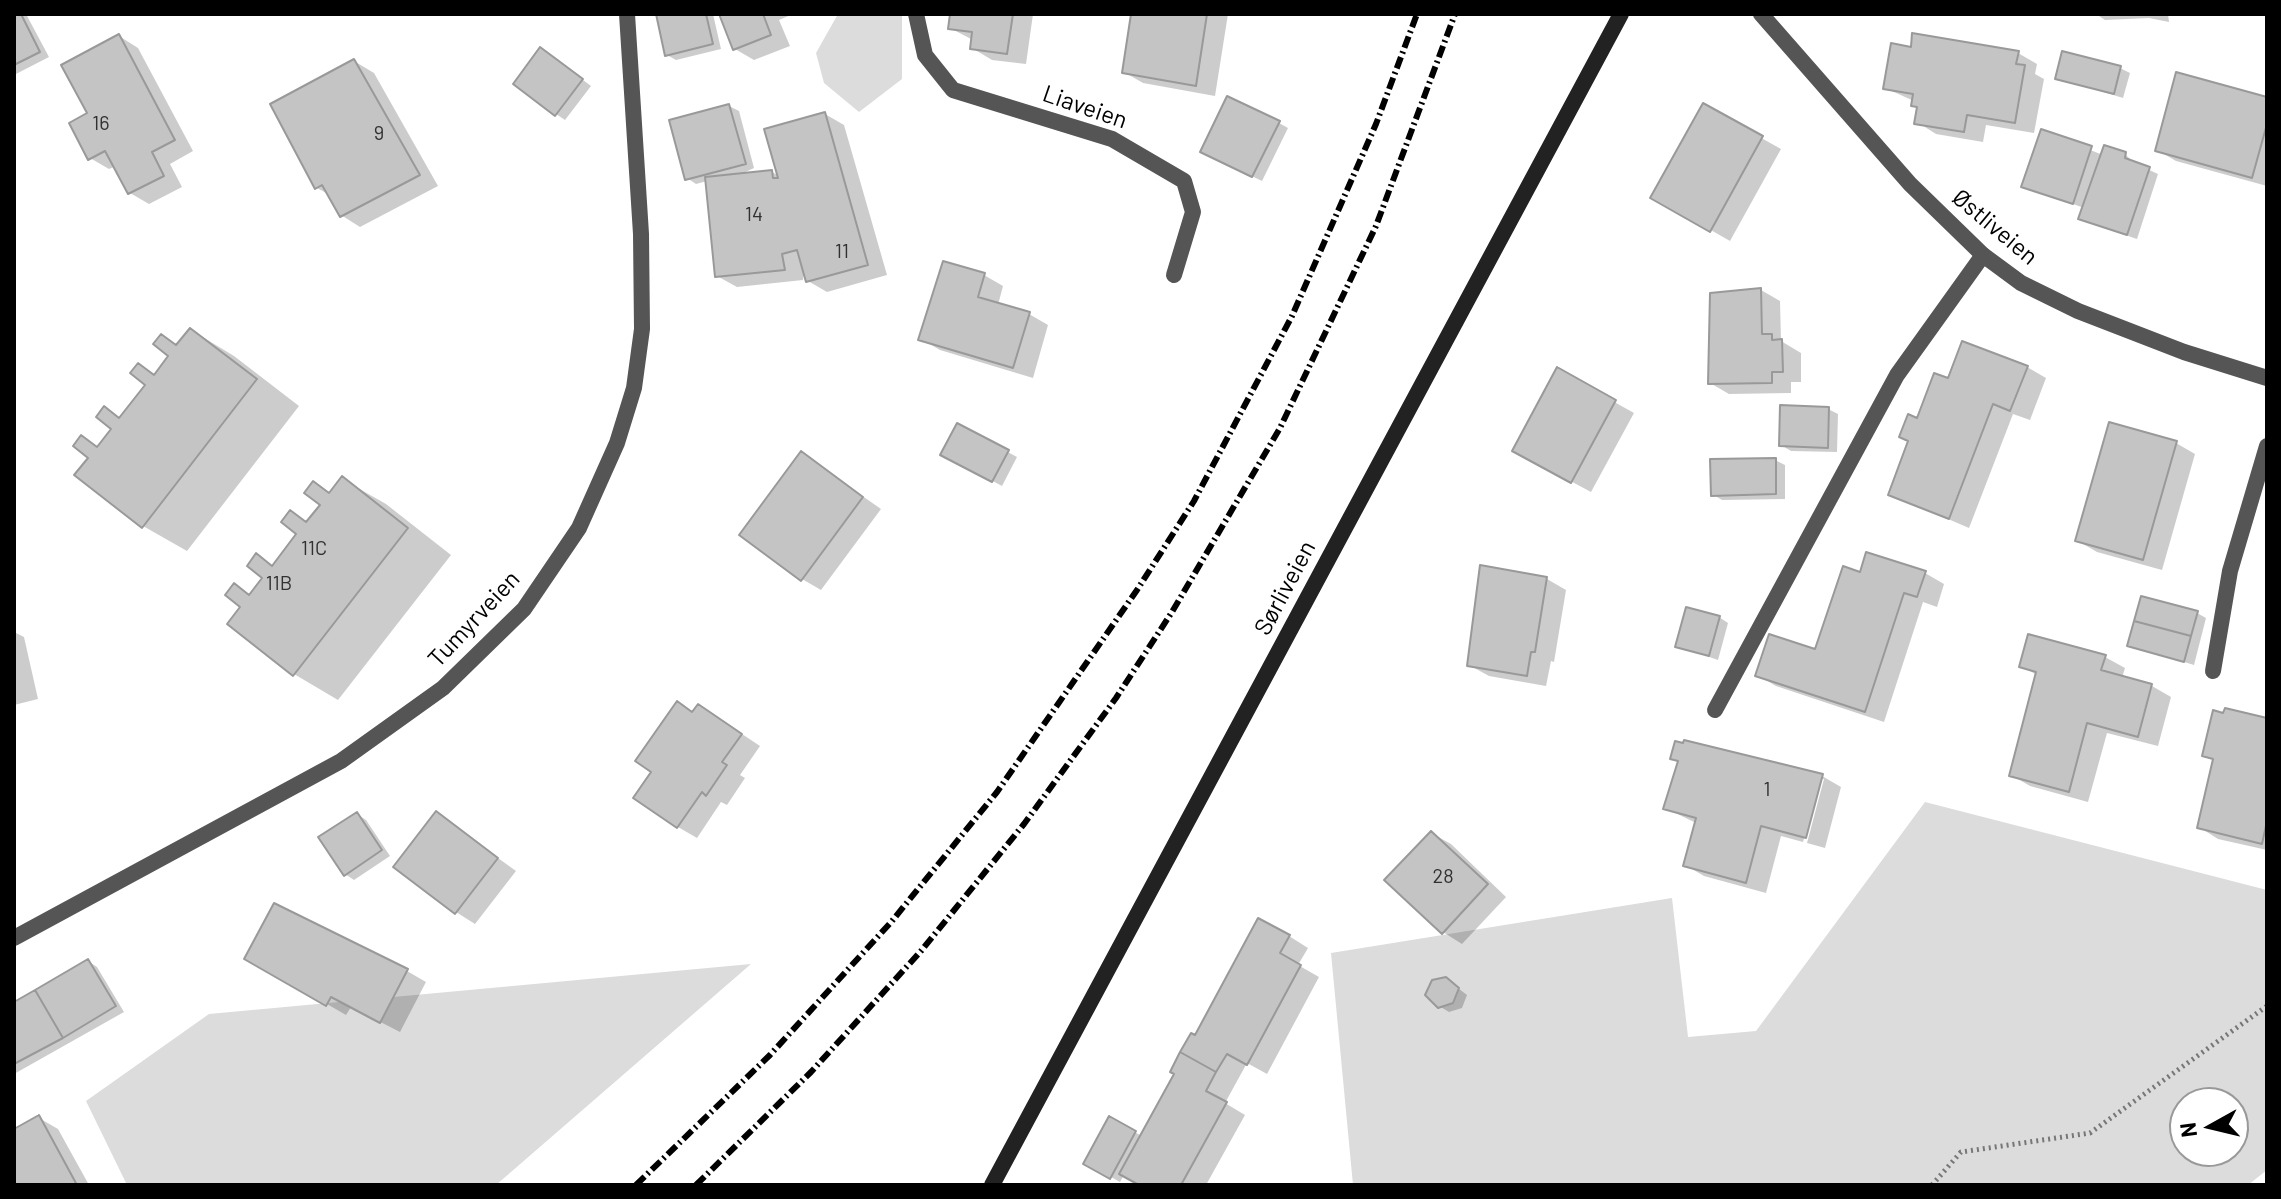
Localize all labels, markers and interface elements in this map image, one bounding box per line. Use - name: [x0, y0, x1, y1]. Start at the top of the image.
- street label: Liaveien: [1039, 79, 1131, 135]
- house number: 16: [92, 111, 110, 135]
- house number: 9: [374, 121, 384, 145]
- street label: Østliveien: [1947, 183, 2043, 271]
- house number: 14: [745, 202, 763, 226]
- house number: 11: [835, 239, 849, 263]
- house number: 11C: [301, 536, 327, 560]
- street label: Sørliveien: [1248, 536, 1322, 640]
- street label: Tumyrveien: [422, 565, 526, 673]
- house number: 11B: [266, 571, 292, 595]
- house number: 1: [1764, 777, 1770, 801]
- house number: 28: [1432, 864, 1454, 888]
- north arrow: [2169, 1087, 2249, 1167]
- text: N: [2173, 1121, 2201, 1139]

